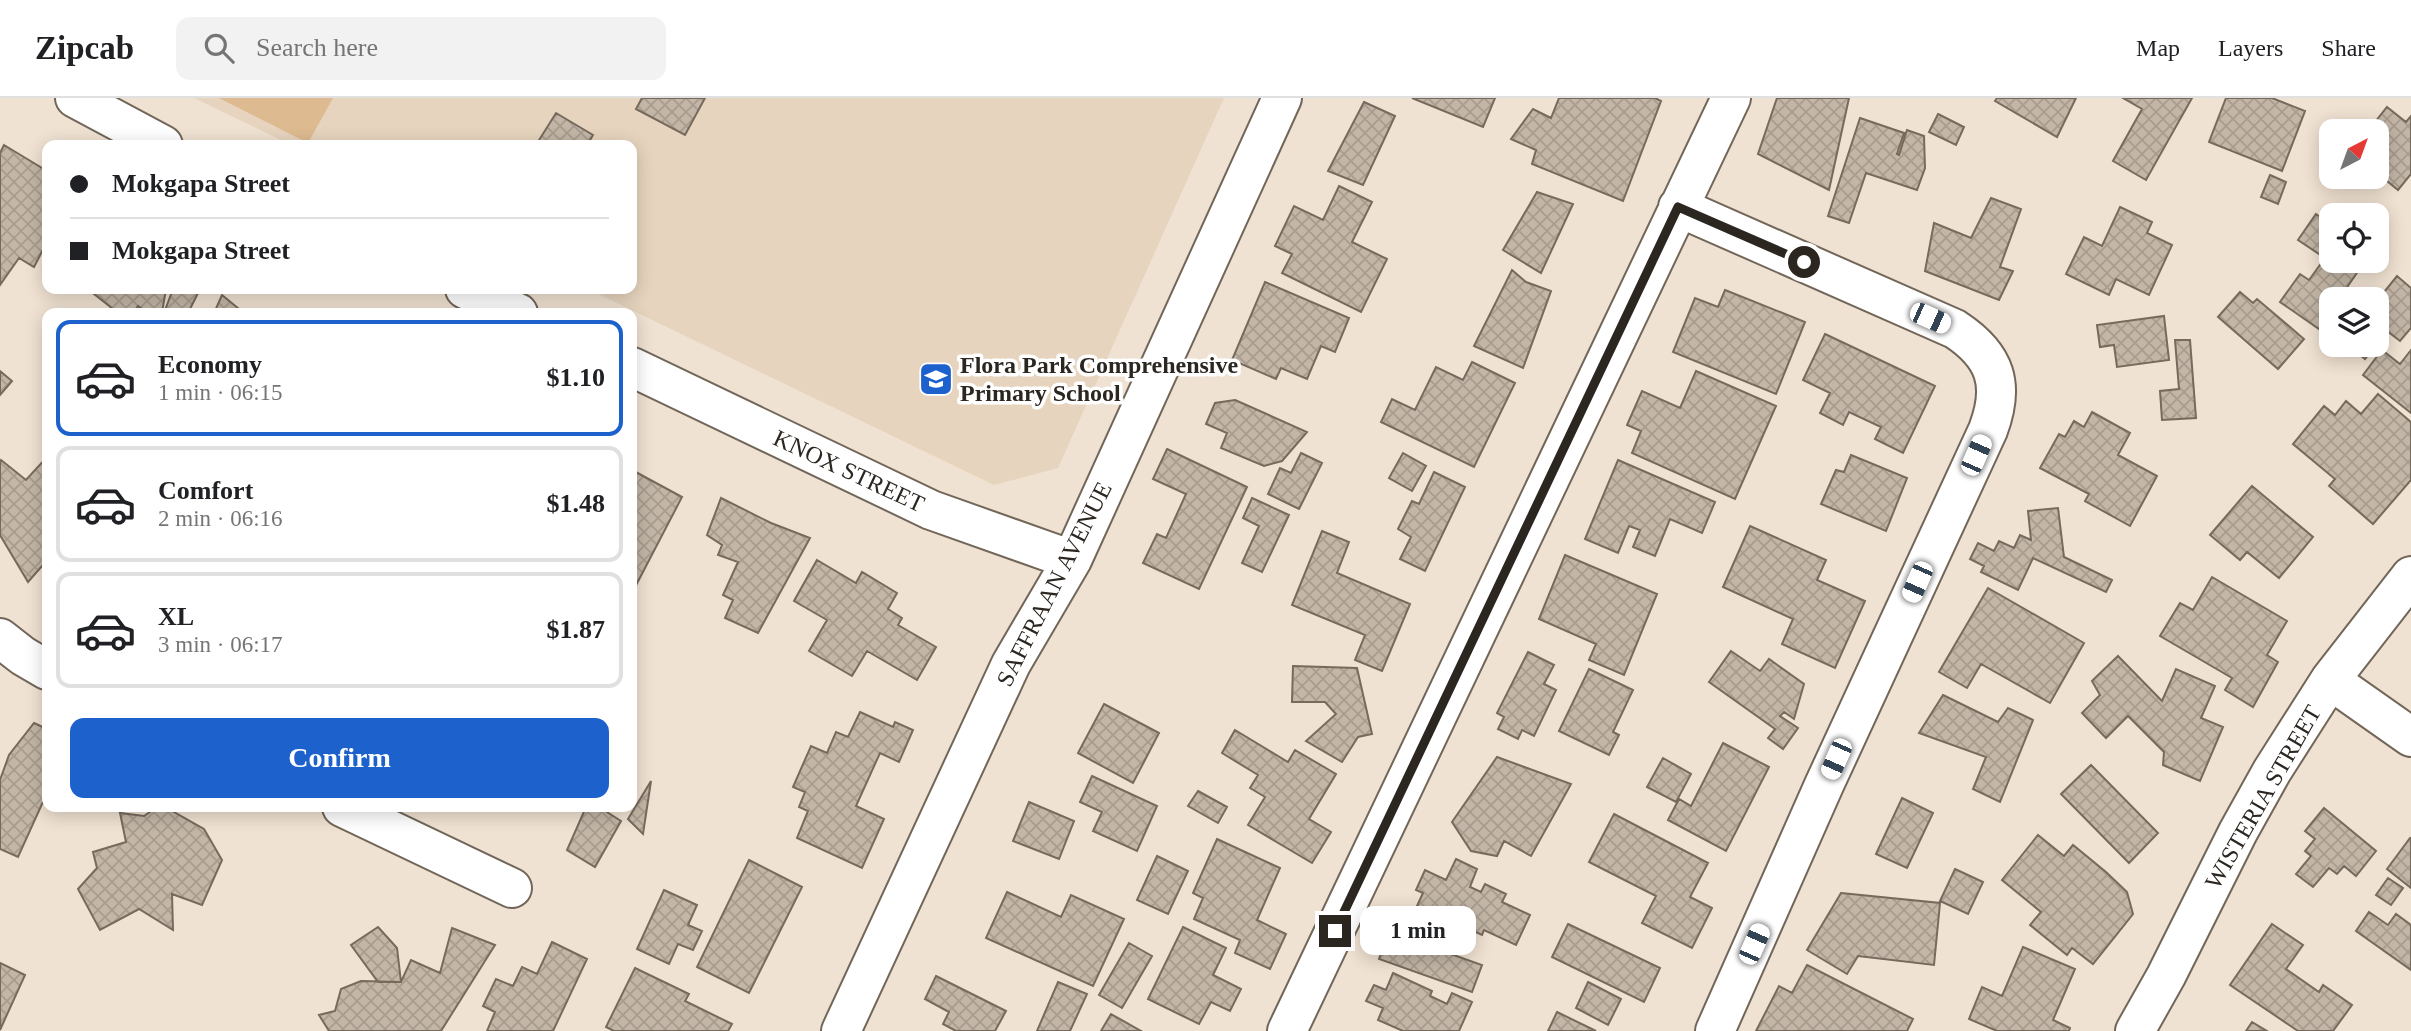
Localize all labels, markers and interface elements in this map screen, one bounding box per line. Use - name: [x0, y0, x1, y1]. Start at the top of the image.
- search box: [176, 17, 666, 80]
- icon: search: [200, 29, 238, 67]
- text: Zipcab: [35, 30, 134, 66]
- text: Search here: [256, 33, 378, 62]
- text: Map: [2136, 35, 2180, 61]
- text: Layers: [2218, 35, 2283, 61]
- text: Share: [2321, 35, 2376, 61]
- north arrow: [2319, 119, 2389, 189]
- map controls: [2319, 119, 2389, 357]
- text: Mokgapa Street: [112, 169, 290, 198]
- button: locate: [2319, 203, 2389, 273]
- text: Mokgapa Street: [112, 236, 290, 265]
- route start: [1788, 246, 1820, 278]
- button: layers: [2319, 287, 2389, 357]
- car: [1907, 300, 1954, 336]
- icon: car: [74, 347, 137, 410]
- text: Economy: [158, 350, 262, 379]
- place label: Flora Park Comprehensive Primary School: [960, 352, 1239, 406]
- school or university icon: Flora Park Comprehensive Primary School: [917, 360, 955, 398]
- text: $1.10: [547, 363, 605, 392]
- text: 1 min · 06:15: [158, 380, 283, 405]
- street label: KNOX STREET: [769, 425, 929, 517]
- car: [1958, 432, 1995, 478]
- icon: car: [74, 473, 137, 536]
- text: Comfort: [158, 476, 253, 505]
- street label: SAFFRAAN AVENUE: [991, 478, 1117, 690]
- text: $1.48: [547, 489, 605, 518]
- text: 2 min · 06:16: [158, 506, 283, 531]
- car: [1899, 559, 1936, 605]
- icon: car: [74, 599, 137, 662]
- text: XL: [158, 602, 194, 631]
- text: $1.87: [547, 615, 605, 644]
- text: 3 min · 06:17: [158, 632, 283, 657]
- street label: WISTERIA STREET: [2200, 700, 2326, 893]
- button: Confirm: [70, 718, 609, 798]
- car: [1818, 736, 1855, 782]
- callout: 1 min: [1360, 906, 1475, 956]
- route end: [1319, 915, 1351, 947]
- text: 1 min: [1390, 918, 1446, 943]
- car: [1736, 921, 1773, 967]

